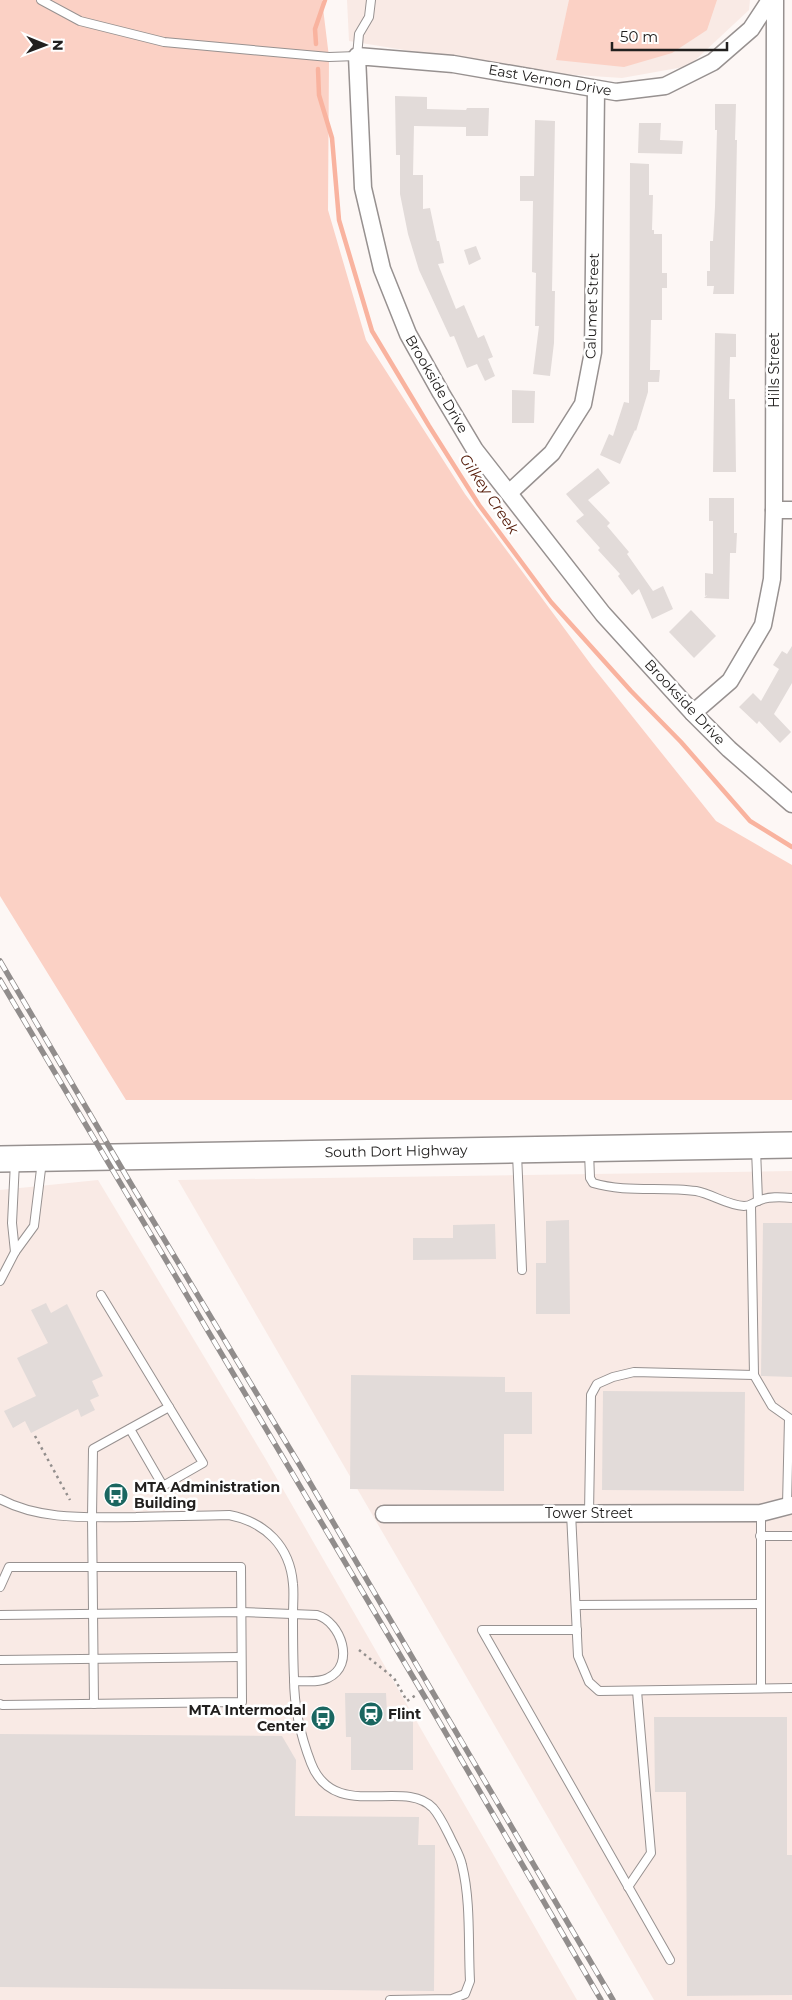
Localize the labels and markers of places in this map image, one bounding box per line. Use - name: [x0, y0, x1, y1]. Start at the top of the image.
- place label: MTA Administration Building: [134, 1478, 280, 1512]
- bus stop icon: MTA Administration Building: [103, 1482, 129, 1508]
- place label: MTA Intermodal Center: [188, 1701, 306, 1735]
- station icon: Flint: [358, 1701, 384, 1727]
- bus stop icon: MTA Intermodal Center: [310, 1705, 336, 1731]
- place label: Flint: [388, 1705, 421, 1723]

